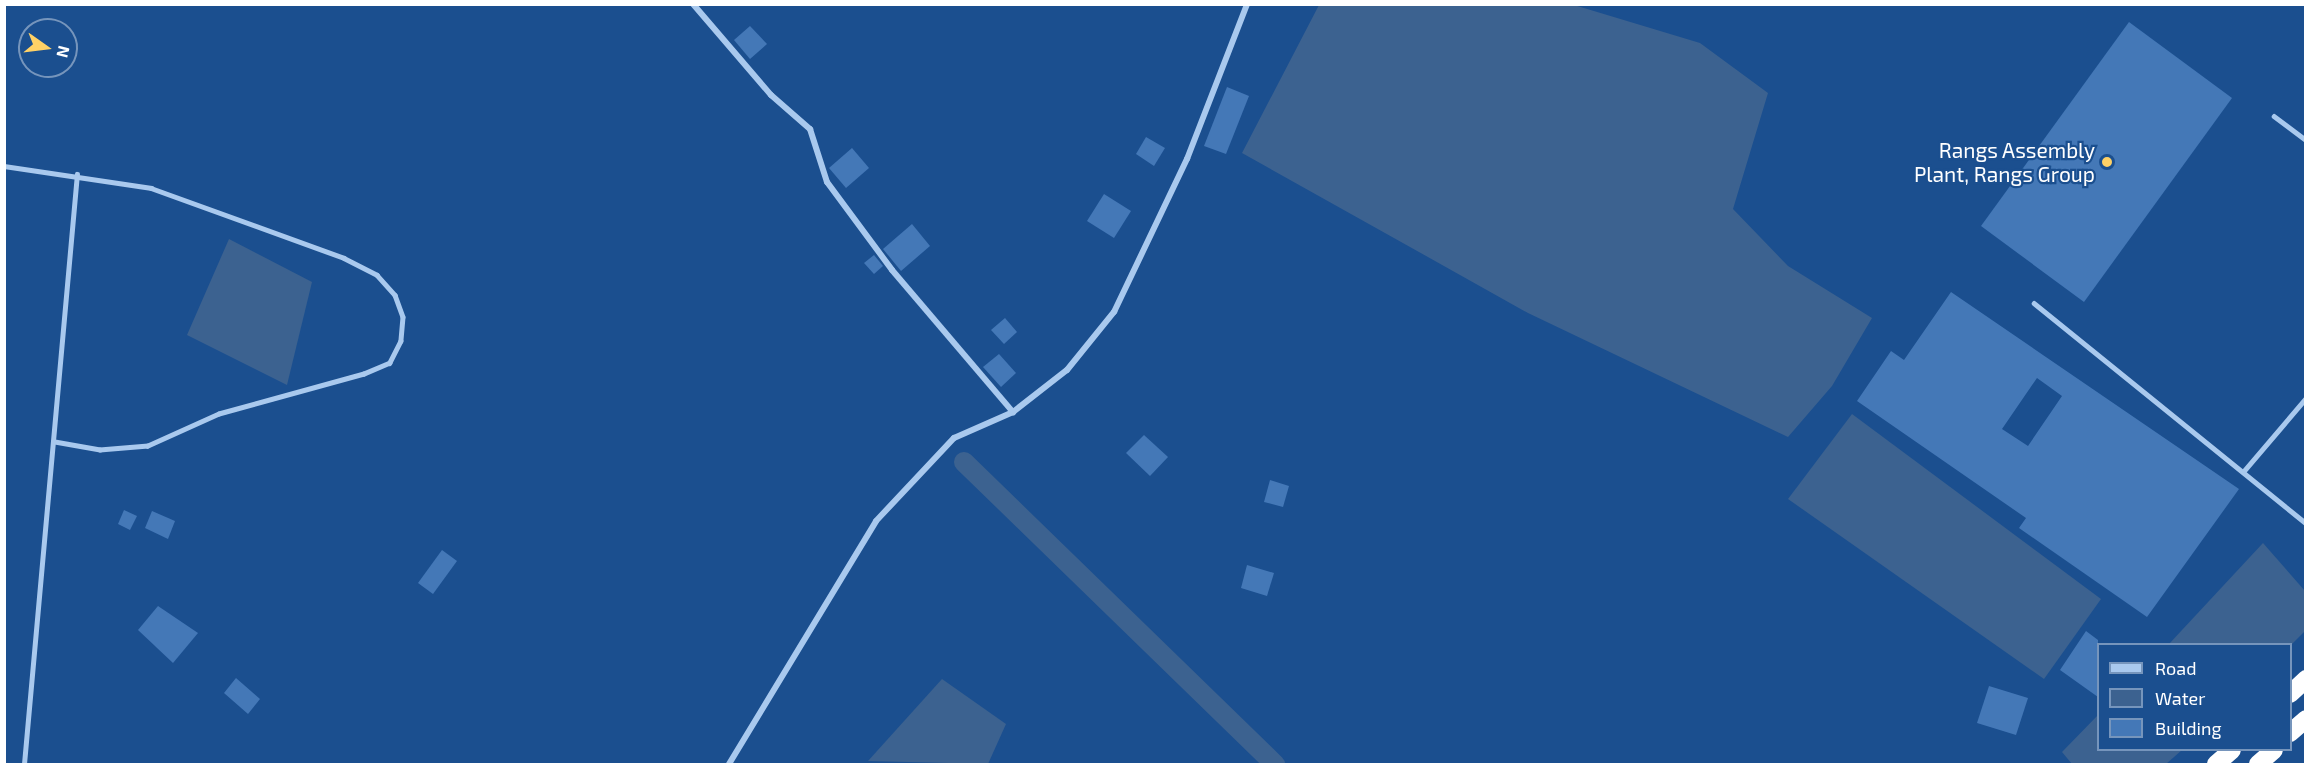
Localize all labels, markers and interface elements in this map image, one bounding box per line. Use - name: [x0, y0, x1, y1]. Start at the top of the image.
- north arrow: [18, 18, 78, 78]
- text: N: [53, 44, 75, 60]
- place label: Rangs Assembly Plant, Rangs Group: [1914, 137, 2095, 187]
- marker: Rangs Assembly Plant, Rangs Group: [2100, 155, 2114, 169]
- legend: [2097, 643, 2292, 751]
- text: Road: [2155, 657, 2196, 679]
- text: Water: [2155, 687, 2205, 709]
- text: Building: [2155, 717, 2222, 739]

